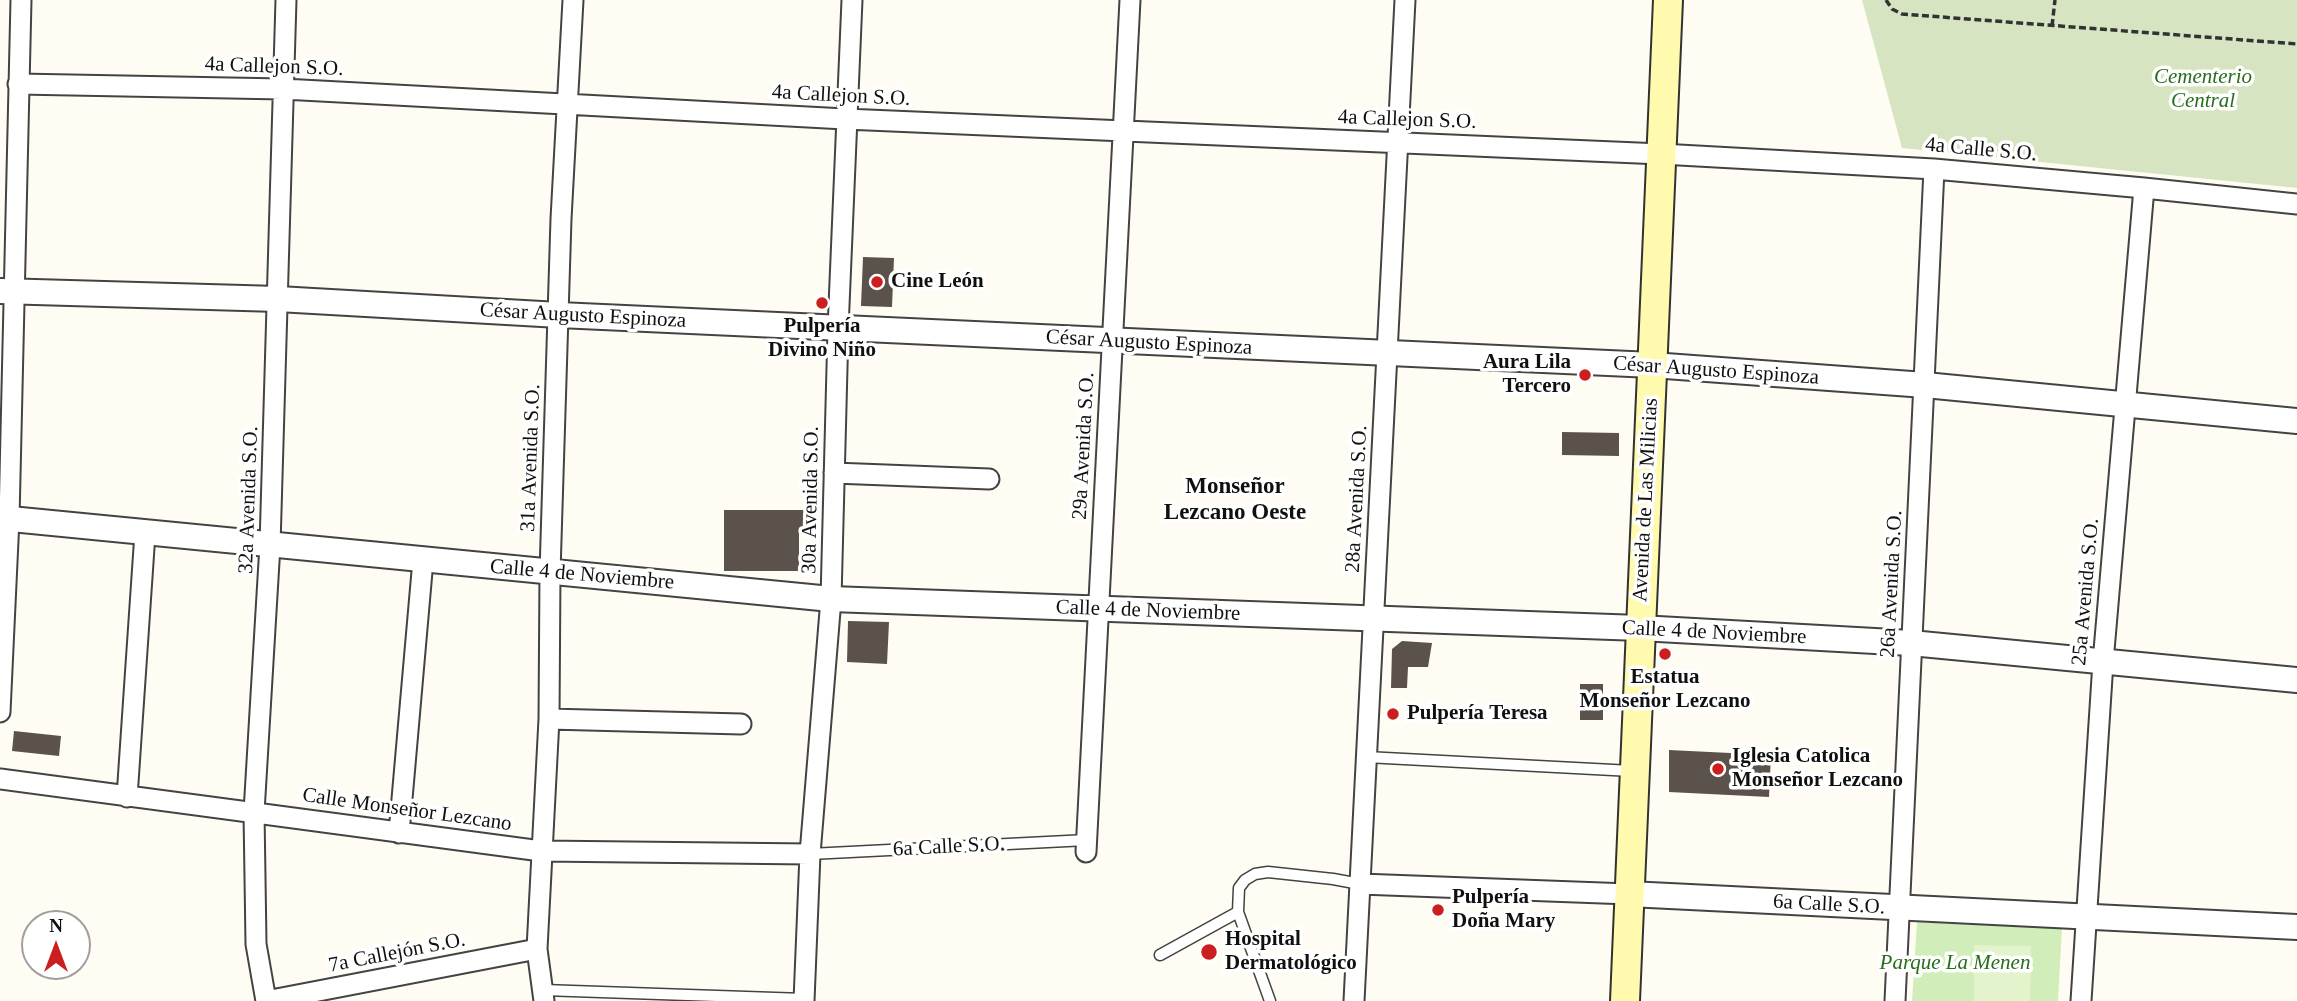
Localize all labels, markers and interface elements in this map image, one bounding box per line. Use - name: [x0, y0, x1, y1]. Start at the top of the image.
- street label: 4a Callejon S.O.: [204, 52, 344, 82]
- park label: Cementerio Central: [2154, 64, 2252, 114]
- street label: 4a Callejon S.O.: [771, 80, 911, 112]
- street label: 4a Callejon S.O.: [1337, 105, 1477, 135]
- street label: 4a Calle S.O.: [1924, 133, 2038, 167]
- place label: Cine León: [891, 269, 984, 295]
- marker: Cine León: [869, 274, 885, 290]
- marker: Pulpería Divino Niño: [814, 295, 830, 311]
- street label: César Augusto Espinoza: [479, 298, 687, 334]
- place label: Pulpería Divino Niño: [768, 314, 876, 364]
- street label: César Augusto Espinoza: [1045, 325, 1253, 361]
- place label: Aura Lila Tercero: [1483, 350, 1571, 400]
- street label: César Augusto Espinoza: [1612, 351, 1820, 391]
- marker: Aura Lila Tercero: [1577, 367, 1593, 383]
- street label: 29a Avenida S.O.: [1068, 372, 1100, 520]
- street label: 31a Avenida S.O.: [516, 384, 546, 532]
- street label: Avenida de Las Milicias: [1628, 397, 1664, 603]
- street label: 28a Avenida S.O.: [1341, 425, 1373, 573]
- street label: 32a Avenida S.O.: [234, 426, 264, 574]
- street label: 30a Avenida S.O.: [797, 426, 825, 574]
- district label: Monseñor Lezcano Oeste: [1164, 473, 1306, 527]
- street label: 26a Avenida S.O.: [1876, 510, 1908, 658]
- street label: 25a Avenida S.O.: [2067, 517, 2105, 667]
- street label: Calle 4 de Noviembre: [489, 554, 675, 596]
- street label: Calle 4 de Noviembre: [1055, 595, 1241, 627]
- street label: Calle 4 de Noviembre: [1621, 616, 1807, 650]
- marker: Estatua Monseñor Lezcano: [1657, 646, 1673, 662]
- place label: Estatua Monseñor Lezcano: [1580, 665, 1750, 715]
- place label: Pulpería Teresa: [1407, 701, 1548, 727]
- marker: Pulpería Teresa: [1385, 706, 1401, 722]
- place label: Iglesia Catolica Monseñor Lezcano: [1732, 744, 1903, 794]
- marker: Iglesia Catolica Monseñor Lezcano: [1710, 761, 1726, 777]
- street label: Calle Monseñor Lezcano: [301, 783, 513, 837]
- street label: 6a Calle S.O.: [892, 831, 1006, 863]
- place label: Pulpería Doña Mary: [1452, 885, 1555, 935]
- street label: 6a Calle S.O.: [1772, 889, 1886, 921]
- marker: Pulpería Doña Mary: [1430, 902, 1446, 918]
- north arrow: [21, 910, 91, 980]
- text: N: [49, 915, 63, 936]
- street label: 7a Callejón S.O.: [326, 927, 468, 979]
- place label: Hospital Dermatológico: [1225, 927, 1357, 977]
- marker: Hospital Dermatológico: [1199, 942, 1219, 962]
- park label: Parque La Menen: [1880, 950, 2030, 976]

